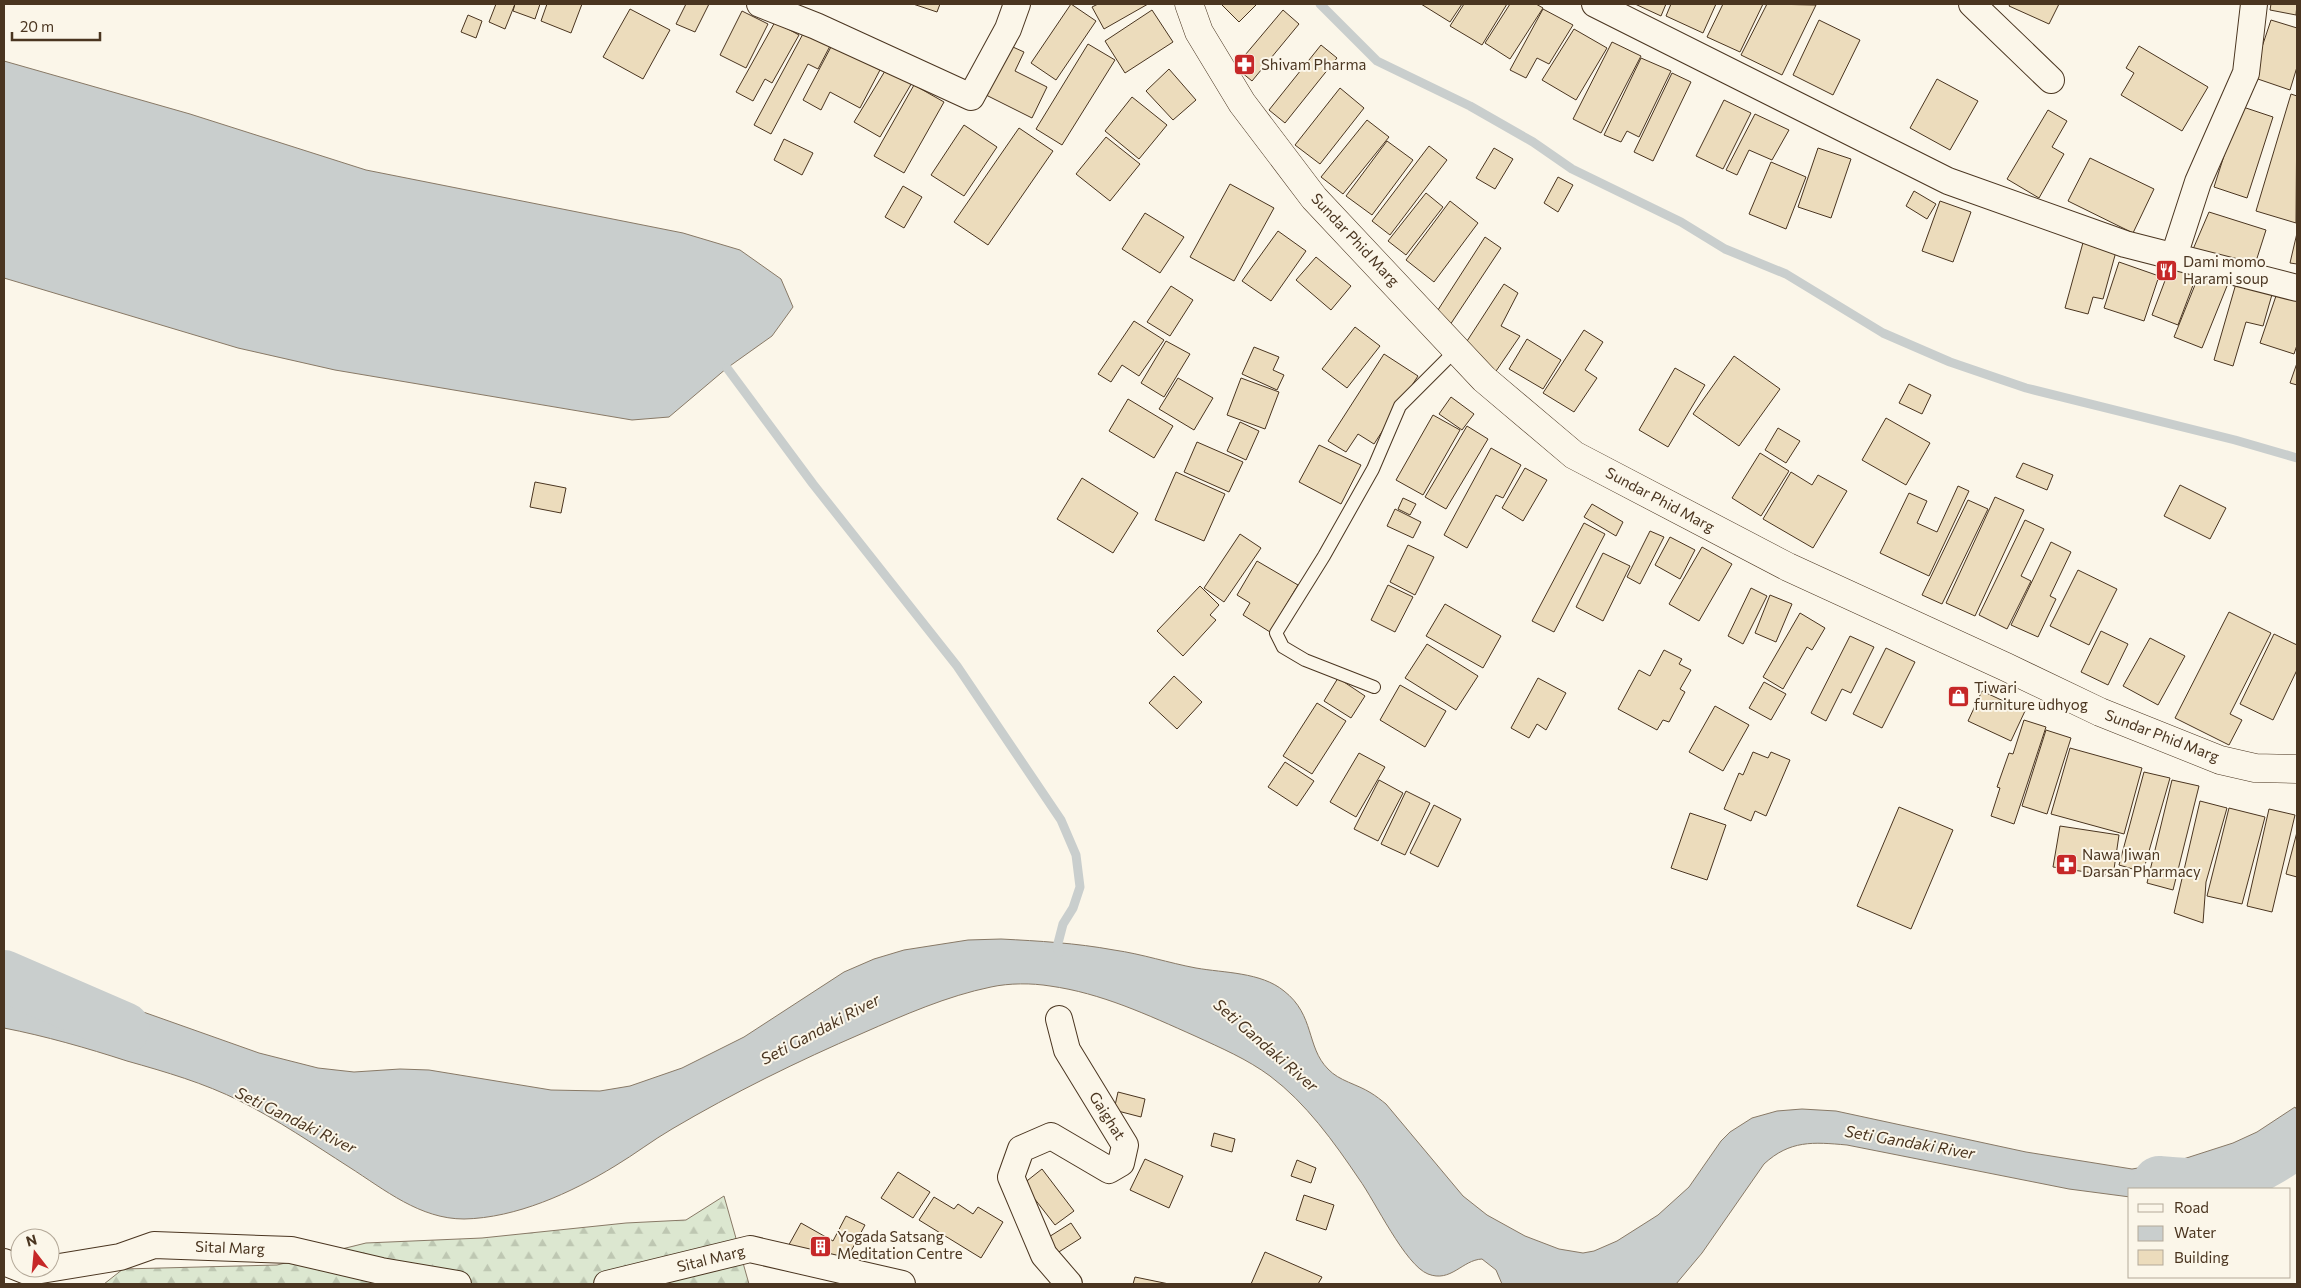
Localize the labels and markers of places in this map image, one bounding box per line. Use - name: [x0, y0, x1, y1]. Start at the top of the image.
- pharmacy icon: Shivam Pharma: [1233, 53, 1257, 77]
- place label: Shivam Pharma: [1261, 55, 1366, 73]
- place label: Dami momo Harami soup: [2183, 252, 2269, 287]
- restaurant icon: Dami momo Harami soup: [2155, 259, 2179, 283]
- place label: Tiwari furniture udhyog: [1974, 678, 2088, 713]
- shop icon: Tiwari furniture udhyog: [1946, 685, 1970, 709]
- place label: Nawa Jiwan Darsan Pharmacy: [2082, 845, 2201, 880]
- pharmacy icon: Nawa Jiwan Darsan Pharmacy: [2054, 852, 2078, 876]
- place label: Yogada Satsang Meditation Centre: [837, 1227, 963, 1262]
- building icon: Yogada Satsang Meditation Centre: [809, 1234, 833, 1258]

